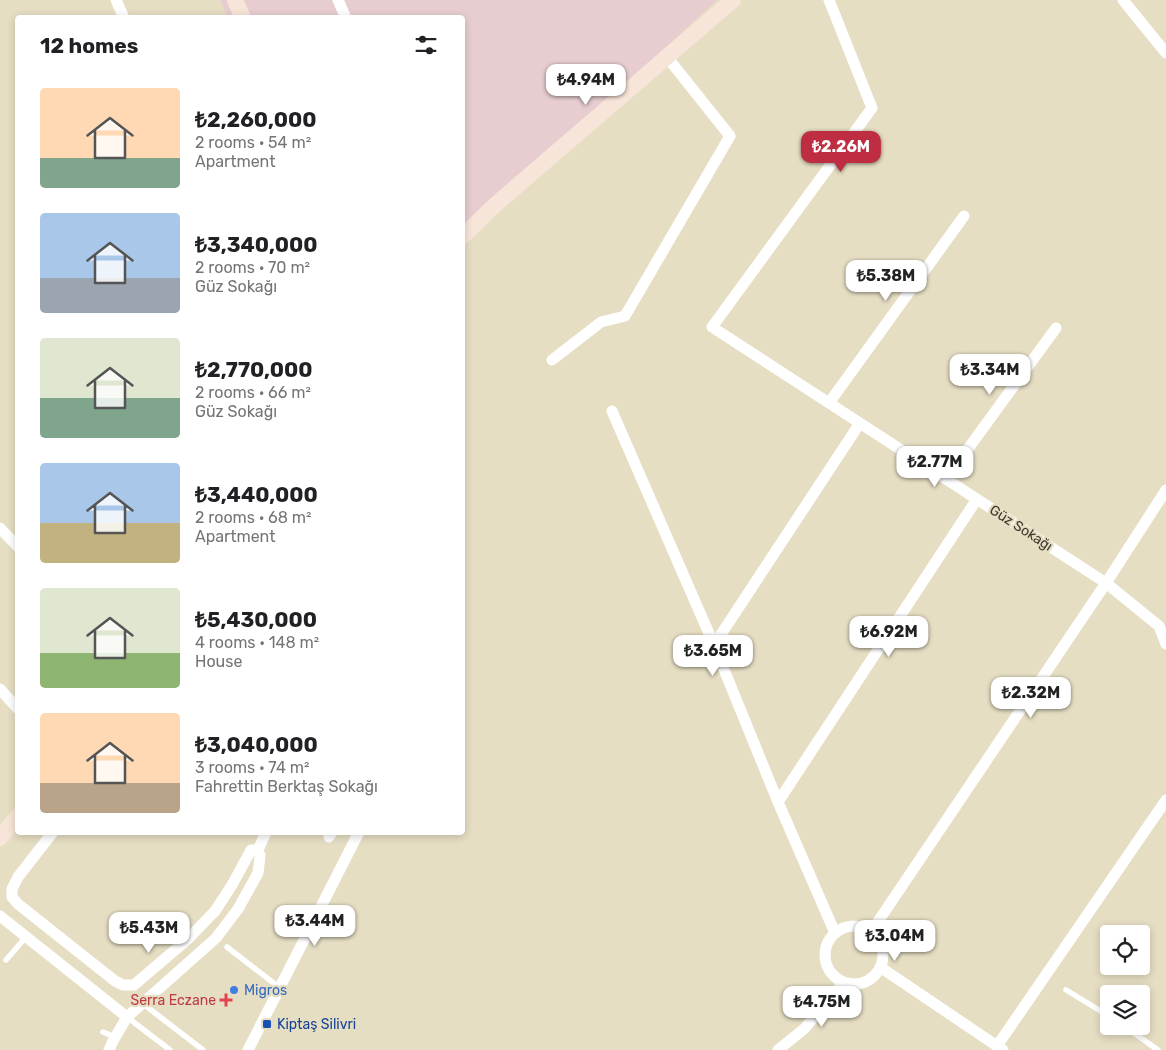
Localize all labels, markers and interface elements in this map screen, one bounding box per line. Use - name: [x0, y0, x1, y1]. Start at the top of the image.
- icon: filters: [412, 31, 440, 59]
- text: 12 homes: [40, 33, 138, 58]
- pin: ₺4.94M: [545, 64, 627, 106]
- text: ₺4.94M: [557, 70, 615, 89]
- text: ₺2,260,000: [195, 107, 316, 132]
- icon: home: [80, 108, 140, 168]
- pin: ₺2.26M: [800, 130, 882, 173]
- text: 2 rooms · 54 m²: [195, 133, 311, 152]
- text: ₺2.26M: [812, 137, 870, 156]
- text: Apartment: [195, 152, 275, 171]
- text: ₺3,340,000: [195, 232, 318, 257]
- icon: home: [80, 233, 140, 293]
- text: 2 rooms · 70 m²: [195, 258, 310, 277]
- pin: ₺5.38M: [845, 260, 927, 302]
- text: ₺5.38M: [857, 266, 915, 285]
- text: Güz Sokağı: [195, 277, 277, 296]
- pin: ₺3.34M: [949, 354, 1031, 396]
- text: ₺2,770,000: [195, 357, 313, 382]
- icon: home: [80, 358, 140, 418]
- text: ₺3.34M: [961, 360, 1019, 379]
- text: 2 rooms · 66 m²: [195, 383, 311, 402]
- text: Güz Sokağı: [195, 402, 277, 421]
- pin: ₺2.77M: [894, 446, 976, 488]
- text: ₺2.77M: [907, 452, 963, 471]
- text: ₺3,440,000: [195, 482, 318, 507]
- icon: home: [80, 483, 140, 543]
- street label: Güz Sokağı: [986, 501, 1056, 555]
- text: 2 rooms · 68 m²: [195, 508, 312, 527]
- text: Apartment: [195, 527, 275, 546]
- text: ₺5,430,000: [195, 607, 317, 632]
- icon: home: [80, 608, 140, 668]
- pin: ₺6.92M: [848, 616, 930, 658]
- text: ₺6.92M: [860, 622, 918, 641]
- text: 4 rooms · 148 m²: [195, 633, 319, 652]
- pin: ₺3.65M: [672, 634, 754, 677]
- text: ₺3.65M: [684, 641, 742, 660]
- text: House: [195, 652, 242, 671]
- pin: ₺2.32M: [990, 676, 1072, 719]
- text: ₺2.32M: [1002, 683, 1060, 702]
- text: ₺3,040,000: [195, 732, 318, 757]
- icon: home: [80, 733, 140, 793]
- text: 3 rooms · 74 m²: [195, 758, 310, 777]
- text: Fahrettin Berktaş Sokağı: [195, 777, 378, 796]
- pin: ₺3.44M: [274, 904, 356, 947]
- text: ₺3.44M: [285, 911, 345, 930]
- pin: ₺5.43M: [108, 912, 190, 954]
- text: ₺5.43M: [120, 918, 178, 937]
- pin: ₺3.04M: [854, 920, 936, 962]
- map controls: [1100, 925, 1150, 1035]
- button: locate: [1100, 925, 1150, 975]
- text: ₺3.04M: [865, 926, 925, 945]
- place label: Migros: [244, 982, 287, 999]
- marker: Migros: [228, 984, 240, 996]
- button: layers: [1100, 985, 1150, 1035]
- pin: ₺4.75M: [781, 986, 863, 1028]
- place label: Serra Eczane: [130, 992, 216, 1009]
- text: ₺4.75M: [794, 992, 850, 1011]
- marker: Serra Eczane: [220, 994, 232, 1006]
- place label: Kiptaş Silivri: [277, 1016, 356, 1033]
- marker: Kiptaş Silivri: [261, 1018, 273, 1030]

